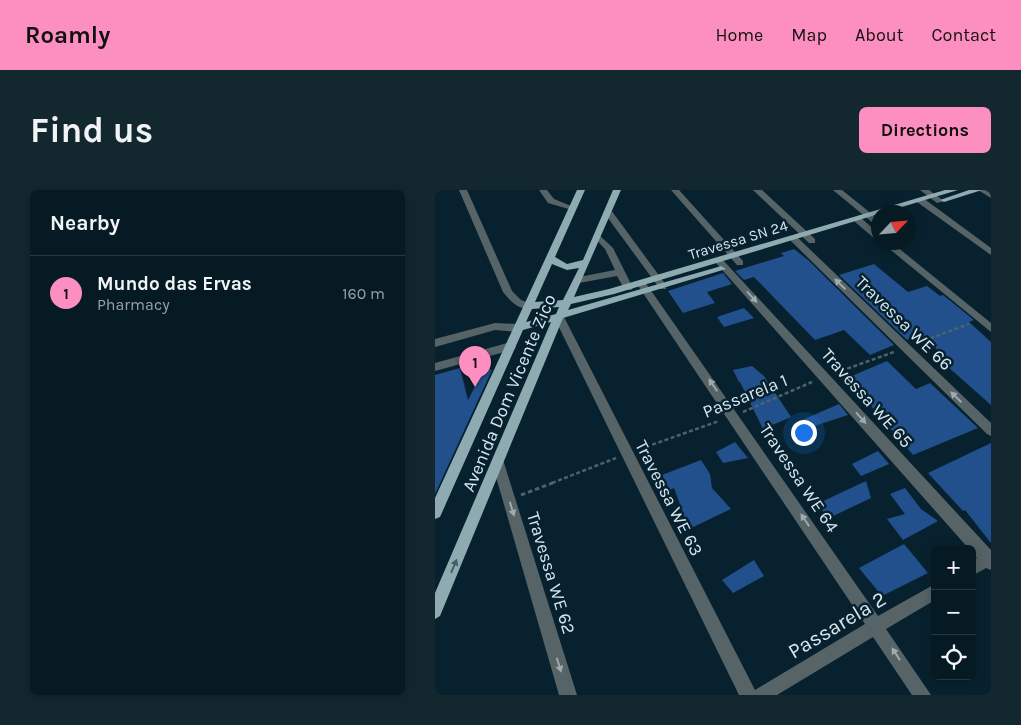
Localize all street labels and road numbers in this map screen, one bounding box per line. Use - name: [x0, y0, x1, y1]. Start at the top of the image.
- street label: Travessa SN 24: [686, 216, 790, 264]
- street label: Travessa WE 66: [851, 271, 957, 375]
- street label: Avenida Dom Vicente Zico: [457, 291, 561, 495]
- street label: Travessa WE 65: [817, 344, 917, 452]
- street label: Passarela 1: [699, 369, 791, 423]
- street label: Travessa WE 64: [755, 419, 843, 537]
- street label: Travessa WE 63: [630, 436, 708, 560]
- street label: Travessa WE 62: [522, 509, 580, 637]
- street label: Passarela 2: [784, 586, 890, 664]

